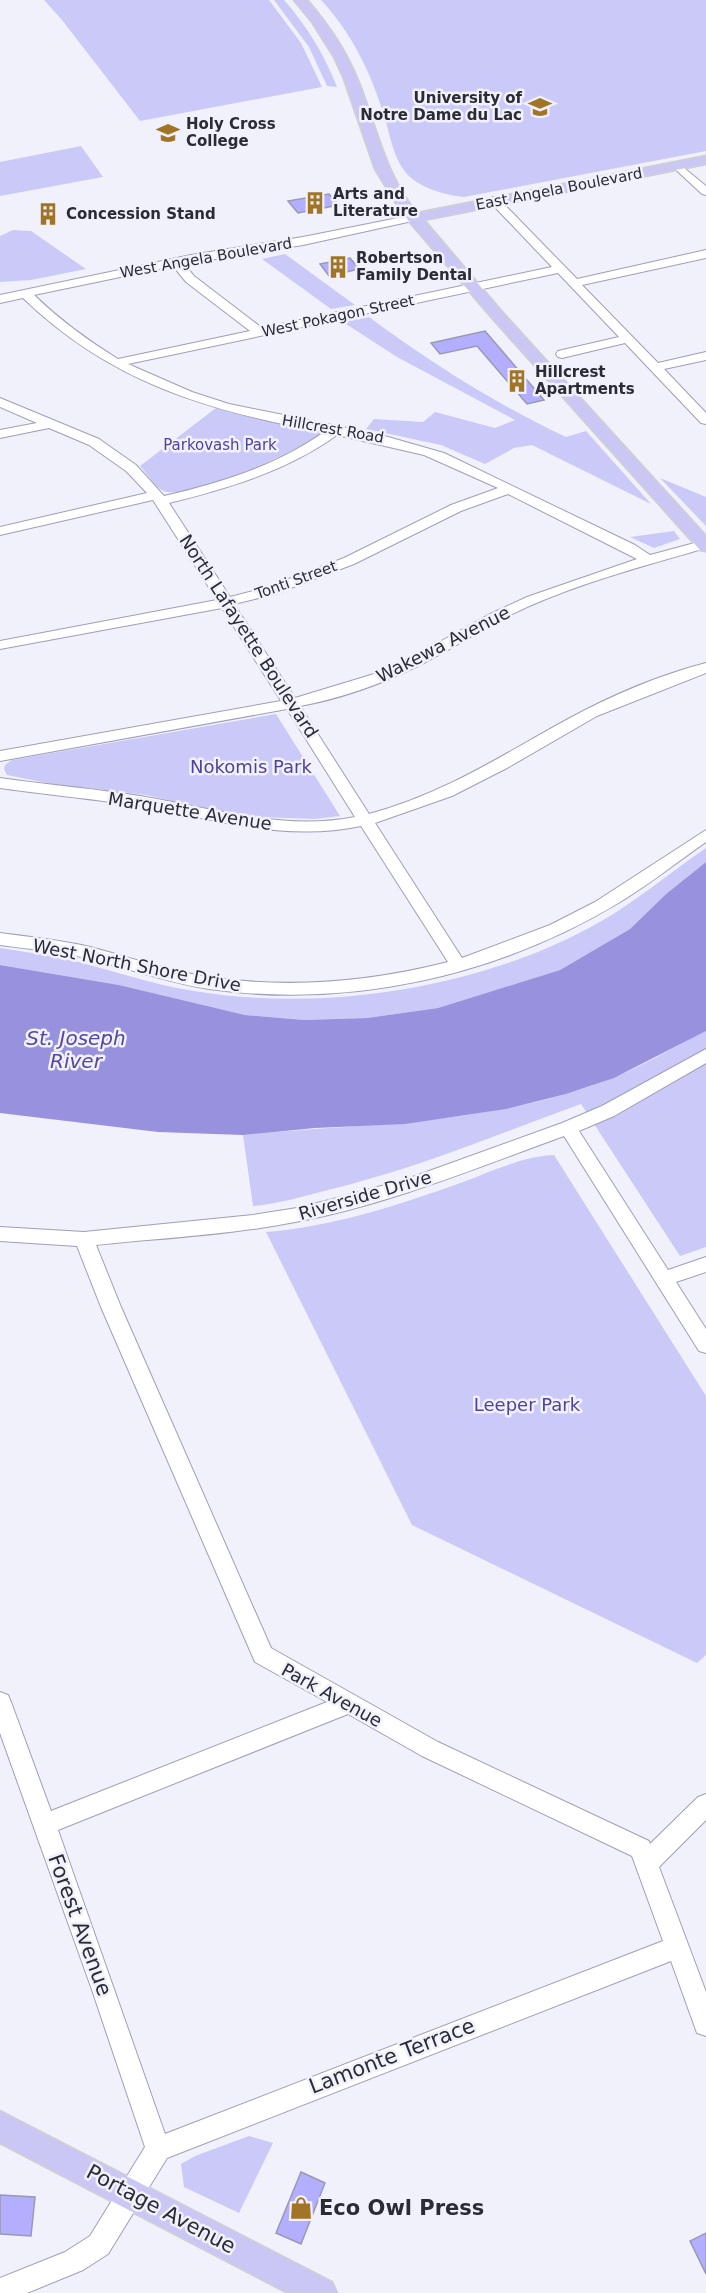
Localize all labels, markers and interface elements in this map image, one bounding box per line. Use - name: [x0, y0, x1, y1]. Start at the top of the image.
- place label: University of Notre Dame du Lac: [360, 89, 522, 124]
- school or university icon: University of Notre Dame du Lac: [527, 94, 553, 120]
- place label: Holy Cross College: [186, 115, 276, 150]
- school or university icon: Holy Cross College: [155, 120, 181, 146]
- street label: East Angela Boulevard: [474, 164, 644, 214]
- place label: Arts and Literature: [333, 185, 418, 220]
- building icon: Arts and Literature: [302, 190, 328, 216]
- building icon: Concession Stand: [35, 201, 61, 227]
- place label: Concession Stand: [66, 205, 216, 223]
- street label: West Angela Boulevard: [119, 234, 293, 282]
- place label: Robertson Family Dental: [356, 249, 472, 284]
- building icon: Robertson Family Dental: [325, 254, 351, 280]
- street label: West Pokagon Street: [260, 291, 416, 341]
- place label: Hillcrest Apartments: [535, 363, 635, 398]
- building icon: Hillcrest Apartments: [504, 368, 530, 394]
- street label: Hillcrest Road: [281, 411, 385, 447]
- park label: Parkovash Park: [163, 436, 277, 454]
- street label: North Lafayette Boulevard: [175, 530, 323, 742]
- street label: Tonti Street: [252, 557, 339, 603]
- street label: Wakewa Avenue: [373, 601, 513, 687]
- park label: Nokomis Park: [190, 756, 312, 777]
- street label: Marquette Avenue: [107, 788, 273, 834]
- street label: West North Shore Drive: [31, 934, 243, 996]
- water label: St. Joseph River: [26, 1026, 126, 1073]
- street label: Riverside Drive: [296, 1166, 434, 1224]
- park label: Leeper Park: [474, 1394, 581, 1415]
- street label: Park Avenue: [278, 1659, 386, 1731]
- street label: Forest Avenue: [43, 1851, 117, 1999]
- street label: Lamonte Terrace: [306, 2013, 478, 2099]
- street label: Portage Avenue: [82, 2160, 240, 2258]
- shop icon: Eco Owl Press: [288, 2195, 314, 2221]
- place label: Eco Owl Press: [319, 2196, 484, 2220]

